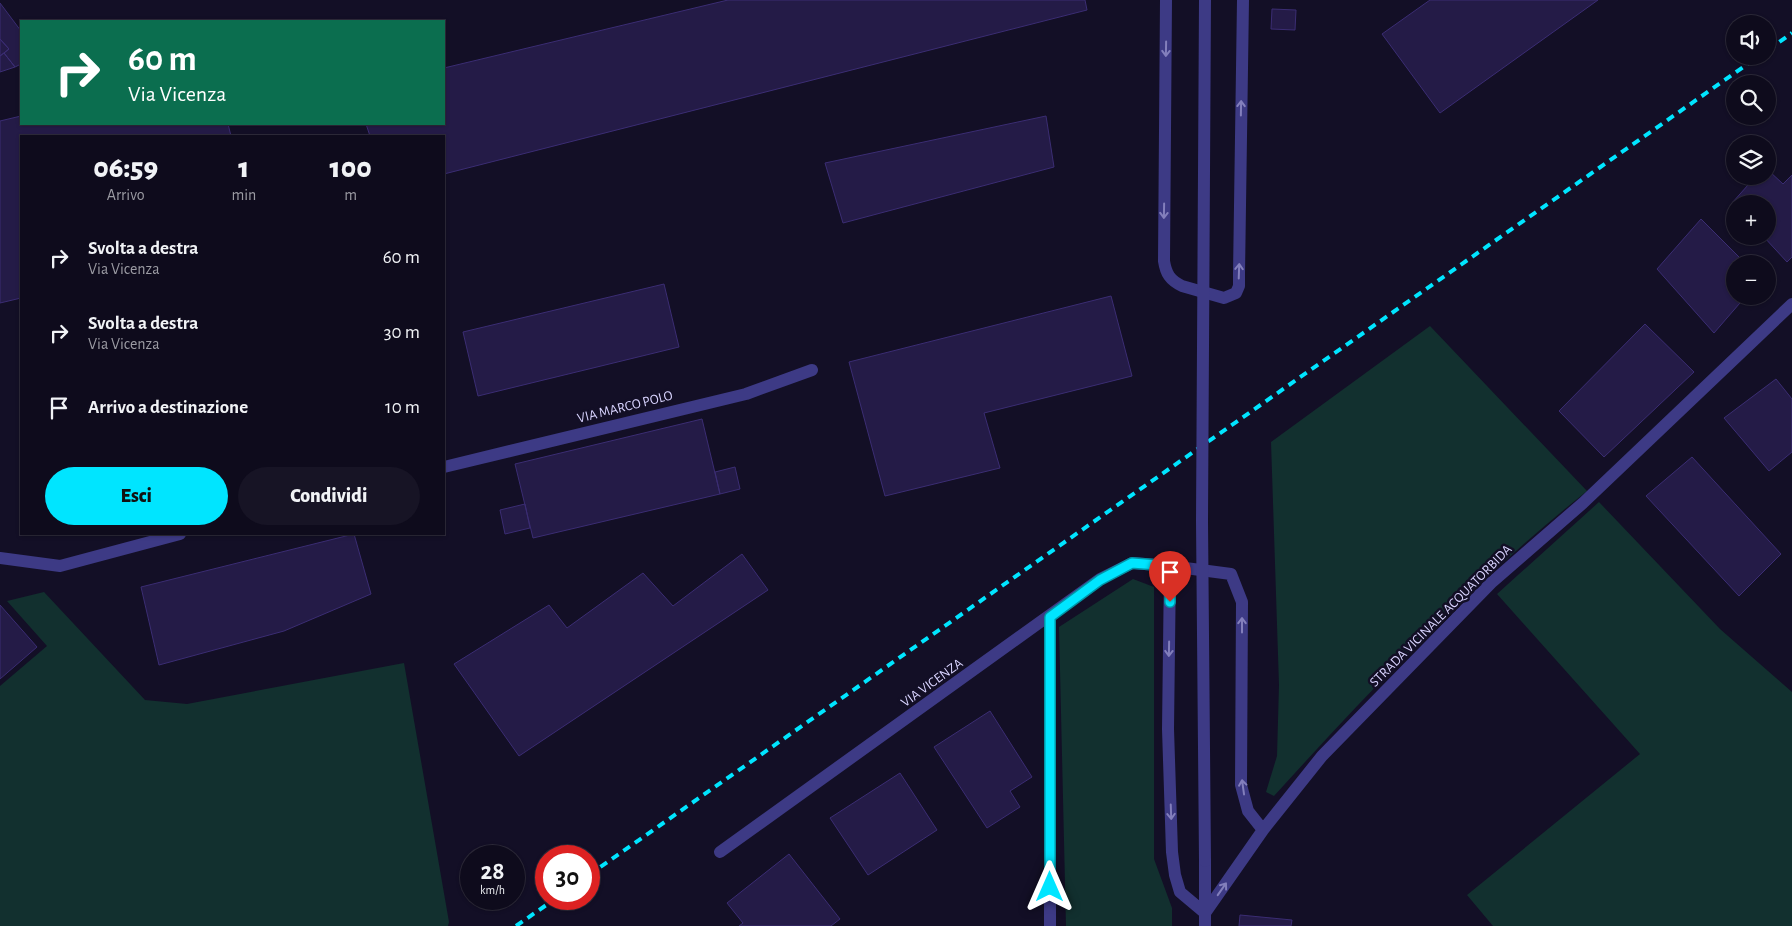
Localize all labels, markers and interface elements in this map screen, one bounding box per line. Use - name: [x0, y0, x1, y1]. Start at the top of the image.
- map controls: [1726, 15, 1776, 305]
- button: sound: [1726, 15, 1776, 65]
- icon: right: [45, 40, 110, 105]
- one-way arrow: [1161, 40, 1171, 56]
- text: 60 m: [128, 42, 197, 77]
- button: search: [1726, 75, 1776, 125]
- text: Via Vicenza: [128, 83, 226, 105]
- one-way arrow: [1237, 101, 1246, 117]
- button: layers: [1726, 135, 1776, 185]
- text: 06:59: [93, 153, 158, 183]
- text: 1: [238, 153, 249, 183]
- text: 100: [330, 153, 372, 183]
- text: Arrivo: [107, 187, 145, 203]
- text: min: [231, 187, 256, 203]
- text: m: [344, 187, 357, 203]
- button: +: [1726, 195, 1776, 245]
- one-way arrow: [1159, 202, 1169, 219]
- text: Svolta a destra: [88, 239, 198, 258]
- icon: right: [45, 244, 73, 272]
- text: 60 m: [383, 248, 420, 267]
- button: −: [1726, 255, 1776, 305]
- text: Via Vicenza: [88, 261, 160, 277]
- one-way arrow: [1235, 263, 1244, 279]
- text: Svolta a destra: [88, 314, 198, 333]
- icon: right: [45, 319, 73, 347]
- text: 30 m: [384, 323, 420, 342]
- text: Via Vicenza: [88, 336, 160, 352]
- street label: VIA MARCO POLO: [576, 388, 674, 426]
- icon: arrive: [45, 394, 73, 422]
- text: Arrivo a destinazione: [88, 398, 248, 417]
- text: 10 m: [385, 398, 420, 417]
- button: Esci: [45, 467, 228, 525]
- button: Condividi: [238, 467, 420, 525]
- street label: STRADA VICINALE ACQUATORBIDA: [1367, 542, 1515, 690]
- pin: [1149, 551, 1191, 602]
- icon: arrive: [1156, 558, 1184, 586]
- one-way arrow: [1237, 617, 1247, 633]
- one-way arrow: [1164, 641, 1174, 657]
- street label: VIA VICENZA: [899, 656, 965, 710]
- one-way arrow: [1237, 779, 1247, 795]
- one-way arrow: [1166, 803, 1175, 819]
- speed limit sign: 30: [535, 845, 600, 910]
- text: 28: [480, 859, 505, 884]
- position arrow: [1023, 860, 1075, 912]
- one-way arrow: [1217, 882, 1227, 896]
- text: km/h: [480, 884, 505, 896]

